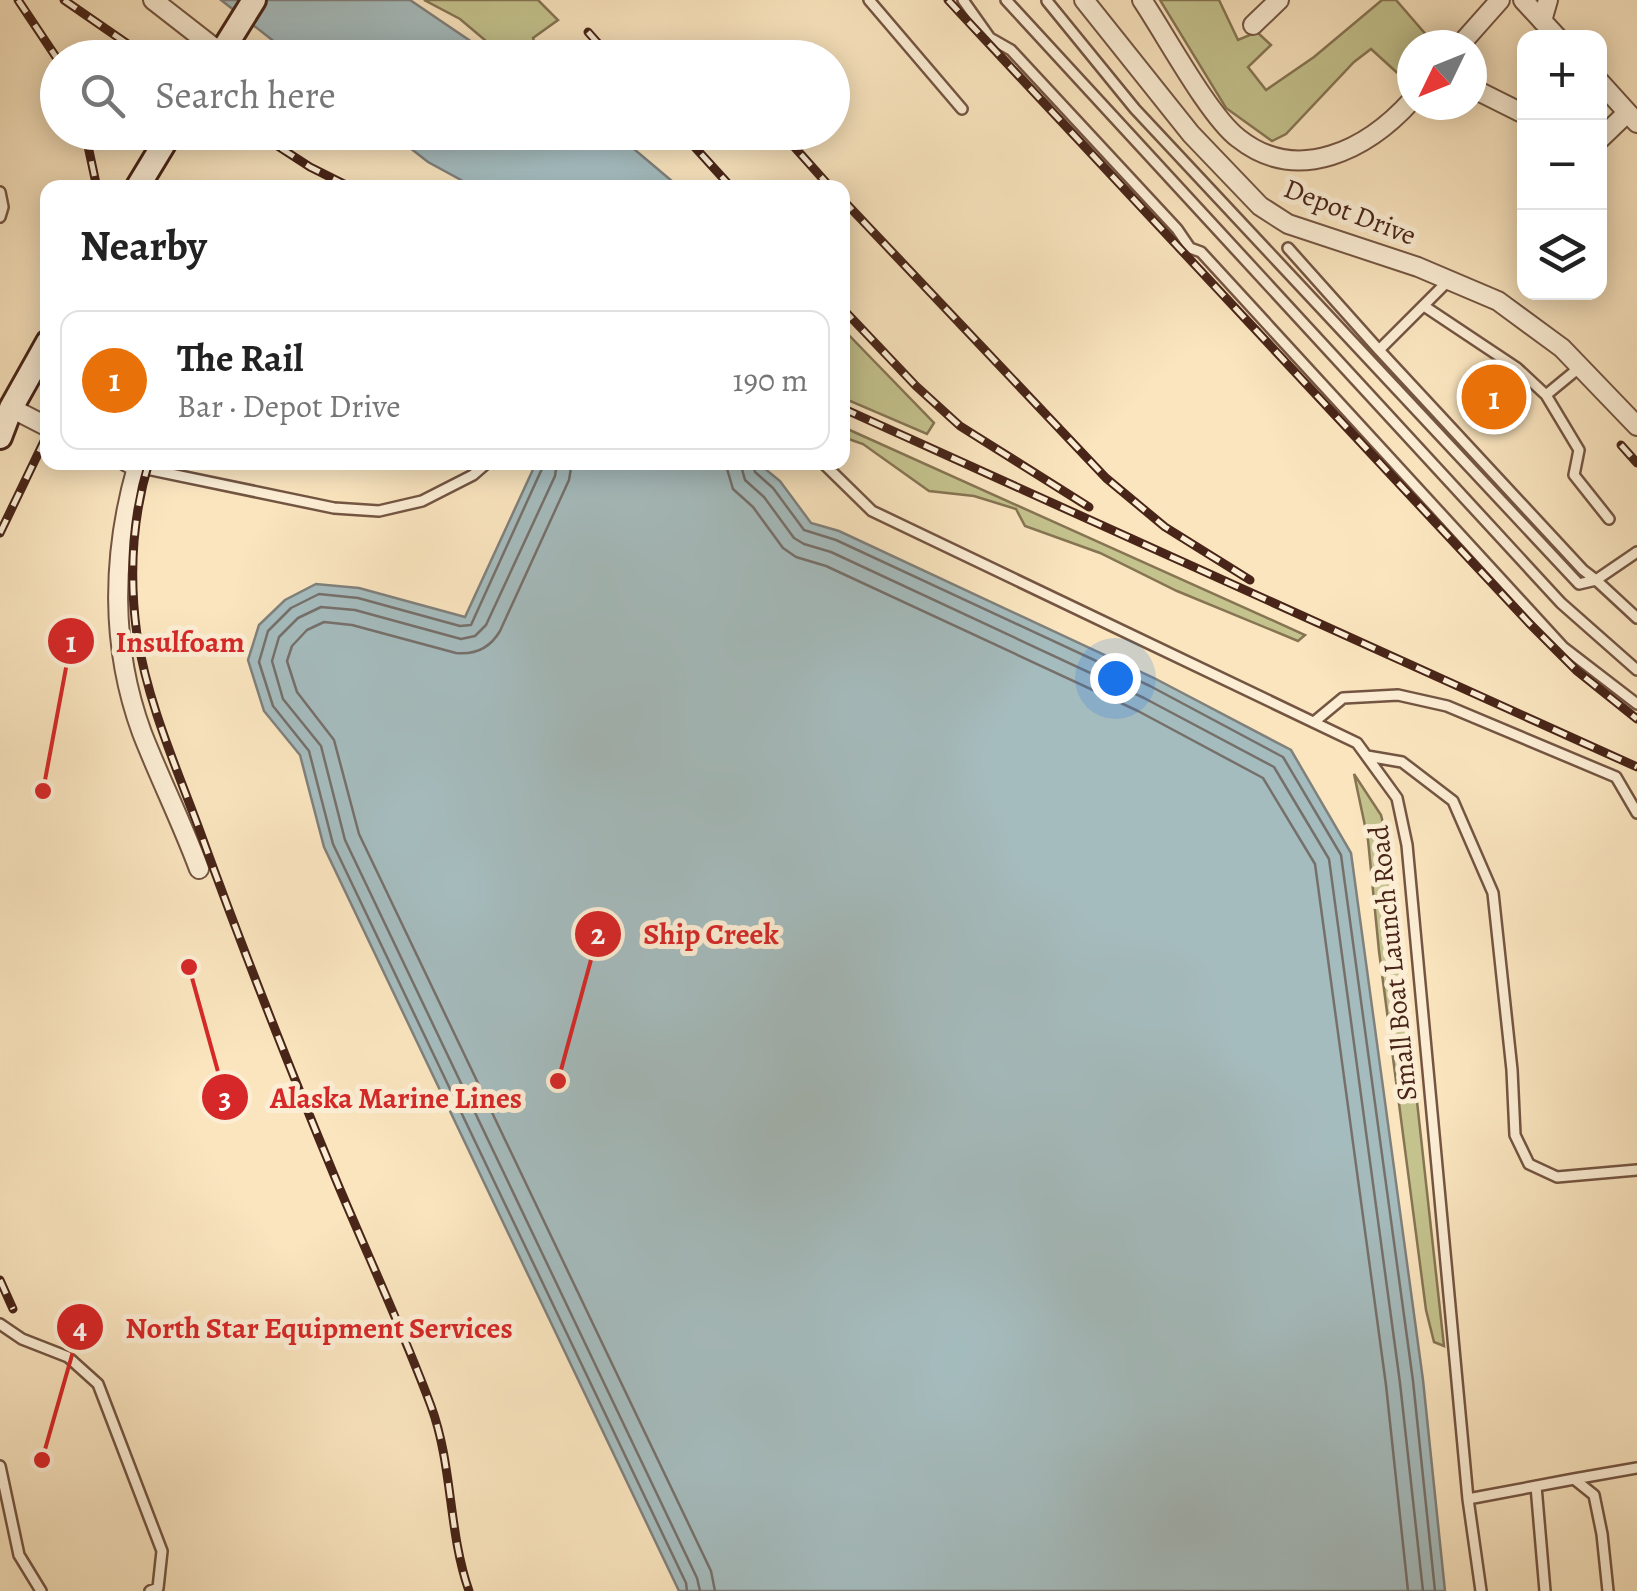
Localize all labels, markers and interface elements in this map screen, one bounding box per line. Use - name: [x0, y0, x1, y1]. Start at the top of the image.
- north arrow: [1397, 30, 1487, 120]
- map controls: [1517, 30, 1607, 300]
- button: +: [1517, 30, 1607, 120]
- search box: [40, 40, 850, 150]
- icon: search: [75, 68, 130, 123]
- text: Search here: [155, 69, 336, 121]
- button: −: [1517, 120, 1607, 210]
- street label: Depot Drive: [1278, 169, 1422, 255]
- button: layers: [1517, 210, 1607, 300]
- text: Nearby: [80, 217, 207, 274]
- text: The Rail: [177, 332, 304, 384]
- text: 1: [109, 358, 120, 402]
- text: 190 m: [732, 358, 808, 402]
- pin: 1: [1462, 360, 1526, 434]
- text: Bar · Depot Drive: [177, 384, 401, 428]
- callout: Insulfoam: [46, 611, 265, 671]
- text: 1: [66, 622, 77, 662]
- text: Insulfoam: [115, 622, 245, 662]
- your location: [1090, 653, 1141, 704]
- street label: Small Boat Launch Road: [1360, 822, 1426, 1103]
- callout: Ship Creek: [573, 904, 798, 964]
- text: 2: [591, 914, 606, 954]
- text: Ship Creek: [643, 914, 779, 954]
- callout: Alaska Marine Lines: [200, 1067, 542, 1127]
- text: 3: [219, 1078, 231, 1118]
- text: Alaska Marine Lines: [269, 1078, 522, 1118]
- callout: North Star Equipment Services: [55, 1297, 532, 1357]
- text: 4: [73, 1308, 87, 1348]
- text: North Star Equipment Services: [125, 1308, 513, 1348]

